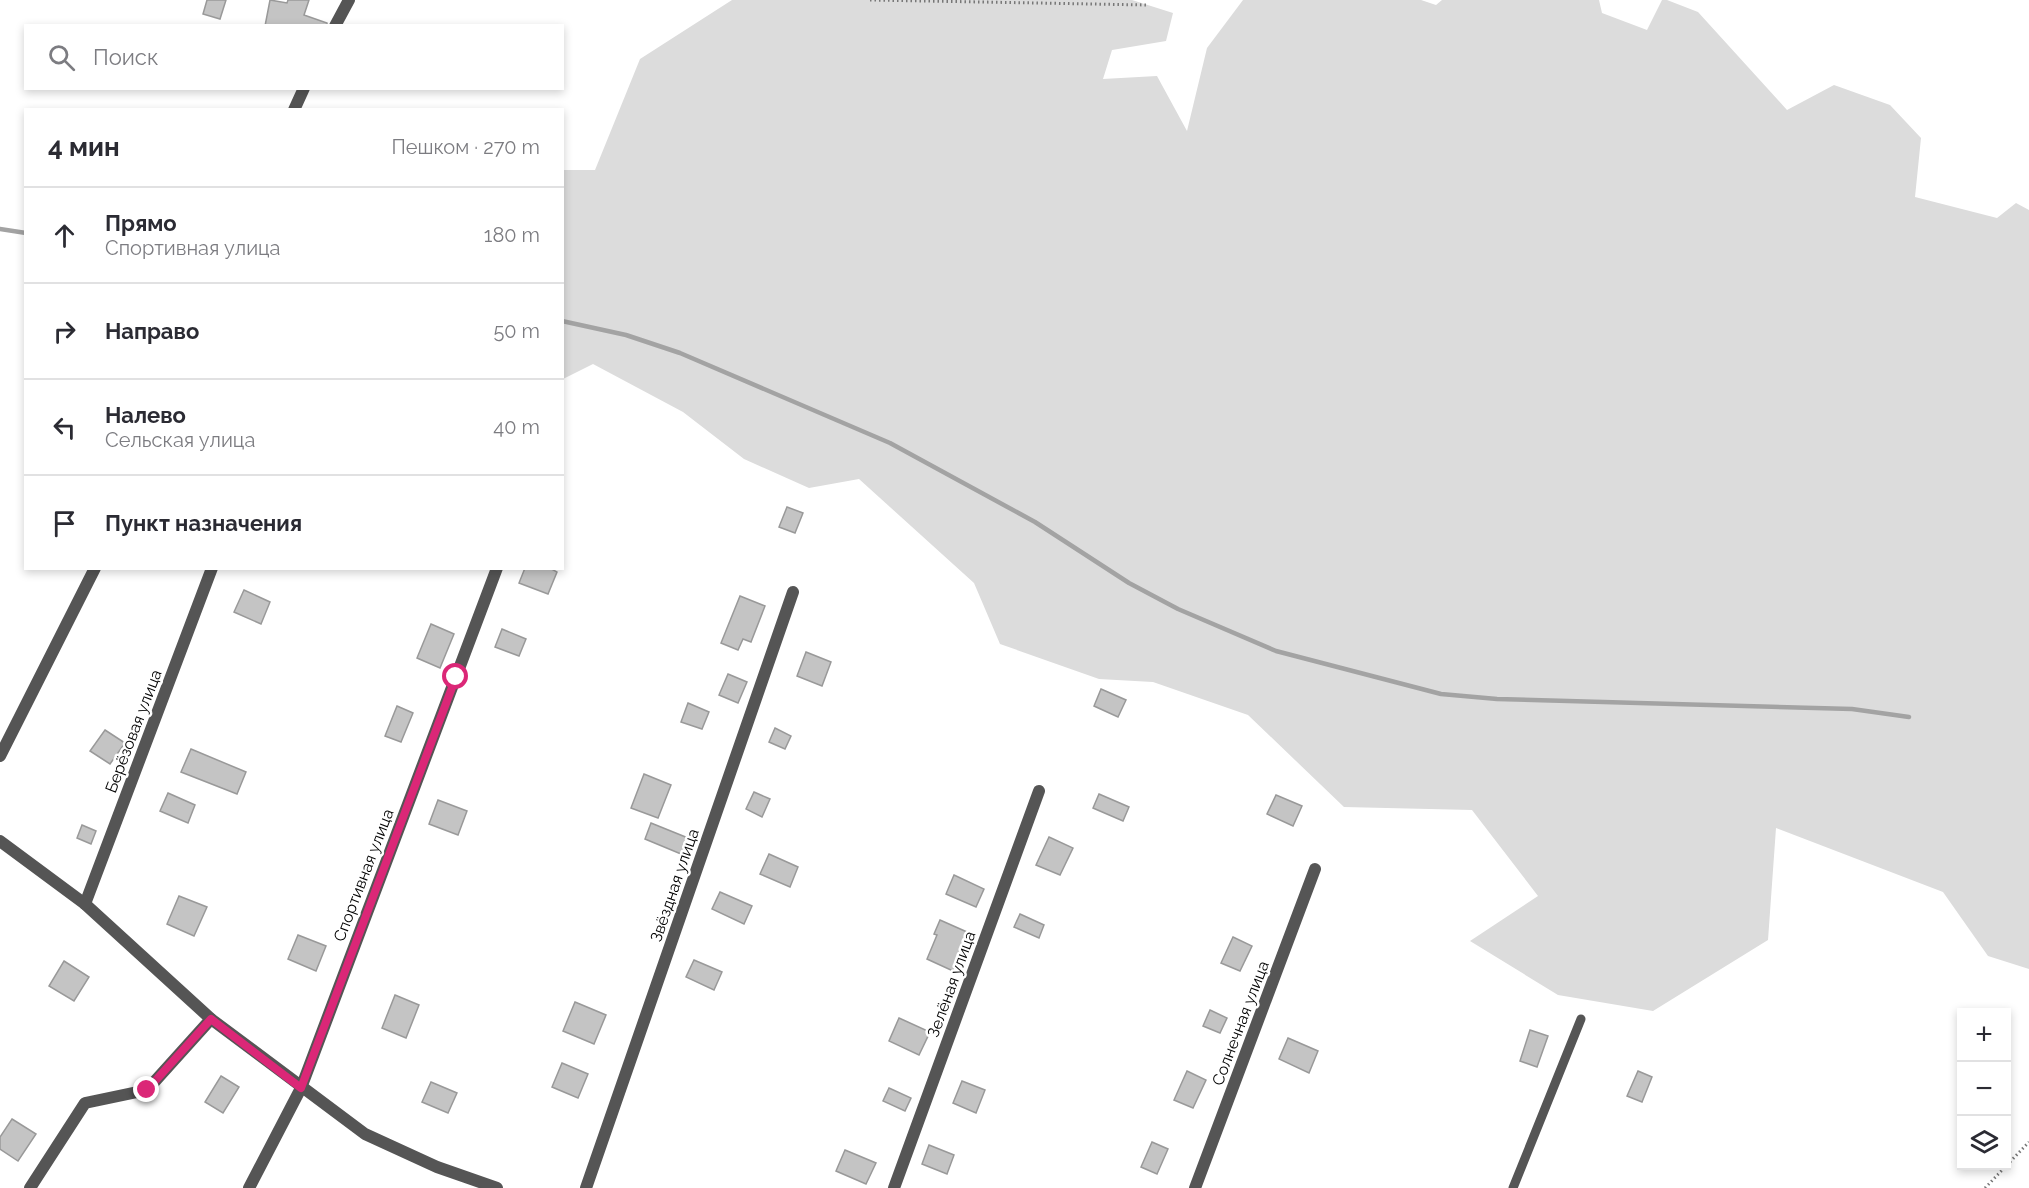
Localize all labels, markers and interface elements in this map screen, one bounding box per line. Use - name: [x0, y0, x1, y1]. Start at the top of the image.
- search box: [24, 24, 564, 90]
- icon: search: [45, 41, 78, 74]
- text: Поиск: [93, 44, 158, 70]
- text: 4 мин: [48, 132, 120, 162]
- text: Пешком · 270 m: [392, 135, 540, 159]
- text: Прямо: [105, 210, 177, 236]
- icon: ahead: [48, 219, 81, 252]
- text: 180 m: [484, 223, 540, 247]
- text: Спортивная улица: [105, 236, 281, 260]
- icon: right: [48, 315, 81, 348]
- text: Направо: [105, 318, 199, 344]
- text: 50 m: [493, 319, 540, 343]
- text: Налево: [105, 402, 186, 428]
- icon: left: [48, 411, 81, 444]
- text: 40 m: [493, 415, 540, 439]
- text: Сельская улица: [105, 428, 255, 452]
- icon: arrive: [48, 507, 81, 540]
- text: Пункт назначения: [105, 510, 302, 536]
- route start: [442, 663, 468, 689]
- street label: Берёзовая улица: [101, 667, 166, 795]
- street label: Спортивная улица: [329, 806, 397, 944]
- street label: Звёздная улица: [646, 826, 703, 944]
- street label: Зелёная улица: [923, 928, 980, 1040]
- street label: Солнечная улица: [1208, 958, 1273, 1088]
- map controls: [1957, 1008, 2011, 1170]
- button: +: [1957, 1008, 2011, 1062]
- button: −: [1957, 1062, 2011, 1116]
- route end: [133, 1076, 159, 1102]
- button: layers: [1957, 1116, 2011, 1170]

